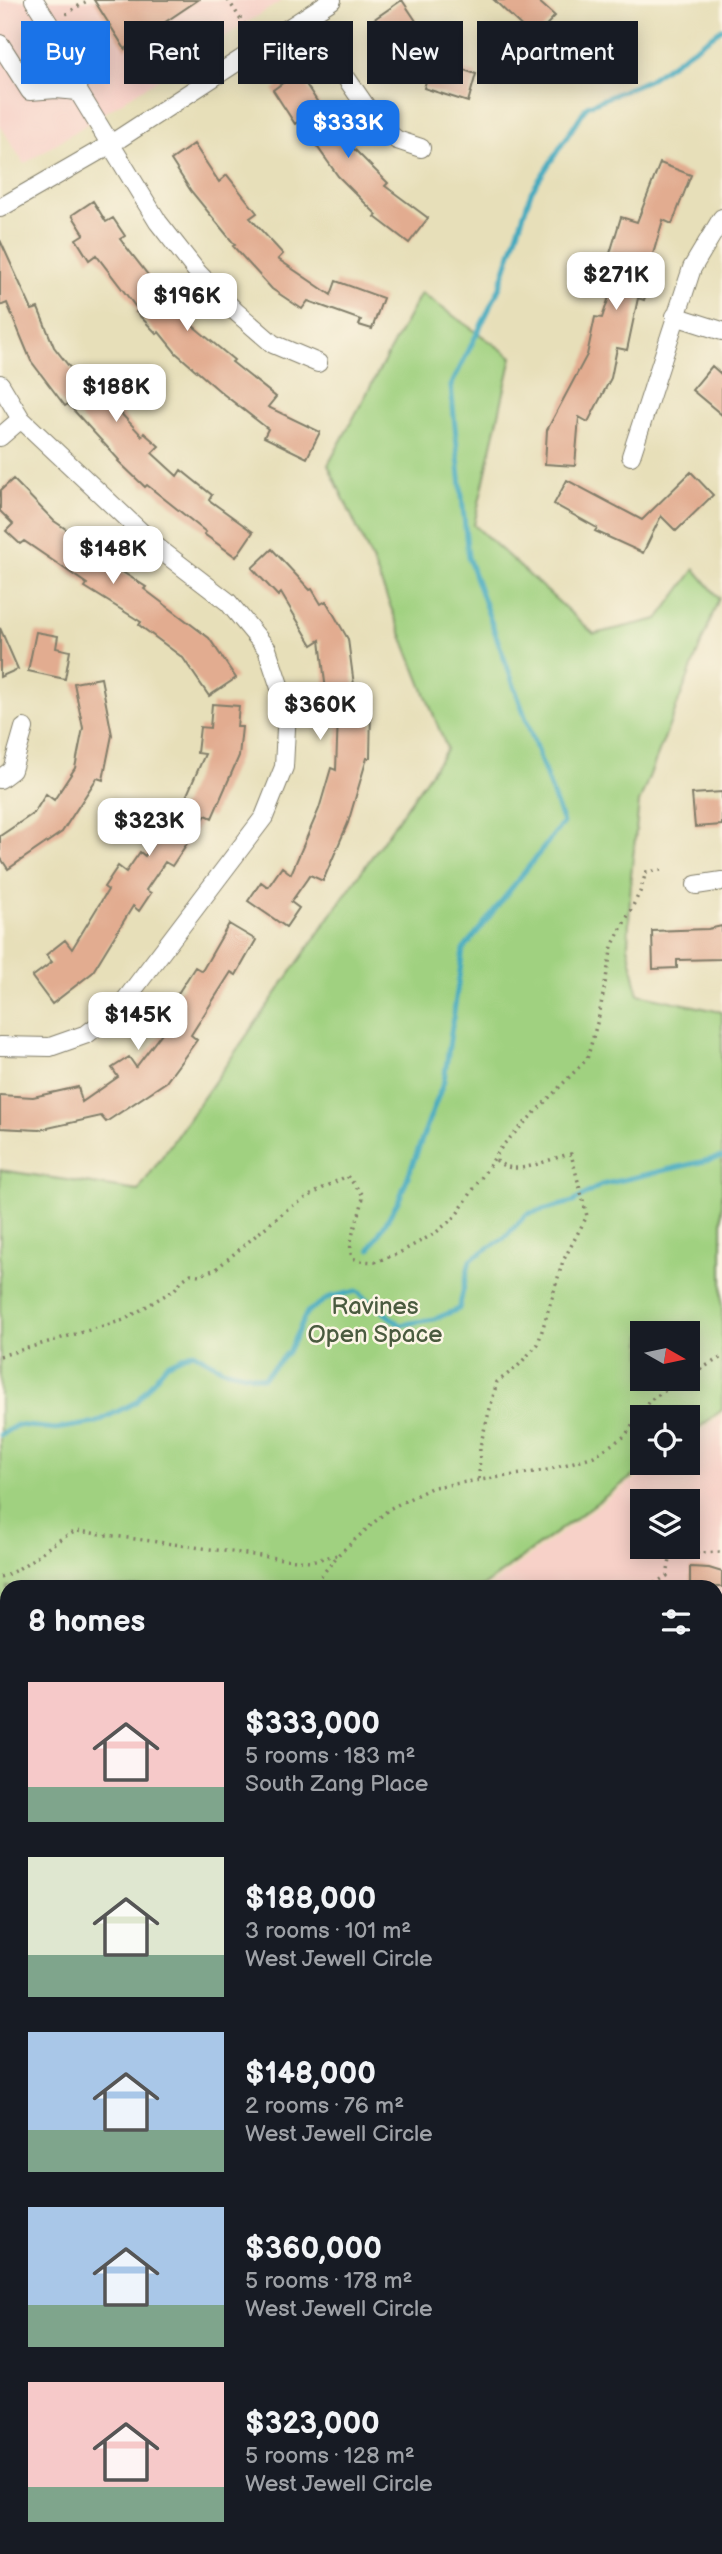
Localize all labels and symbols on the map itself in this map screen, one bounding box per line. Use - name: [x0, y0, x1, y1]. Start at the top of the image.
- pin: $333K: [299, 100, 397, 160]
- pin: $271K: [567, 252, 665, 312]
- pin: $196K: [138, 274, 236, 333]
- pin: $188K: [67, 364, 165, 424]
- pin: $148K: [64, 526, 162, 586]
- pin: $360K: [271, 682, 369, 742]
- pin: $323K: [100, 798, 198, 858]
- pin: $145K: [89, 992, 187, 1052]
- park label: Ravines Open Space: [308, 1292, 443, 1349]
- north arrow: [630, 1321, 700, 1391]

